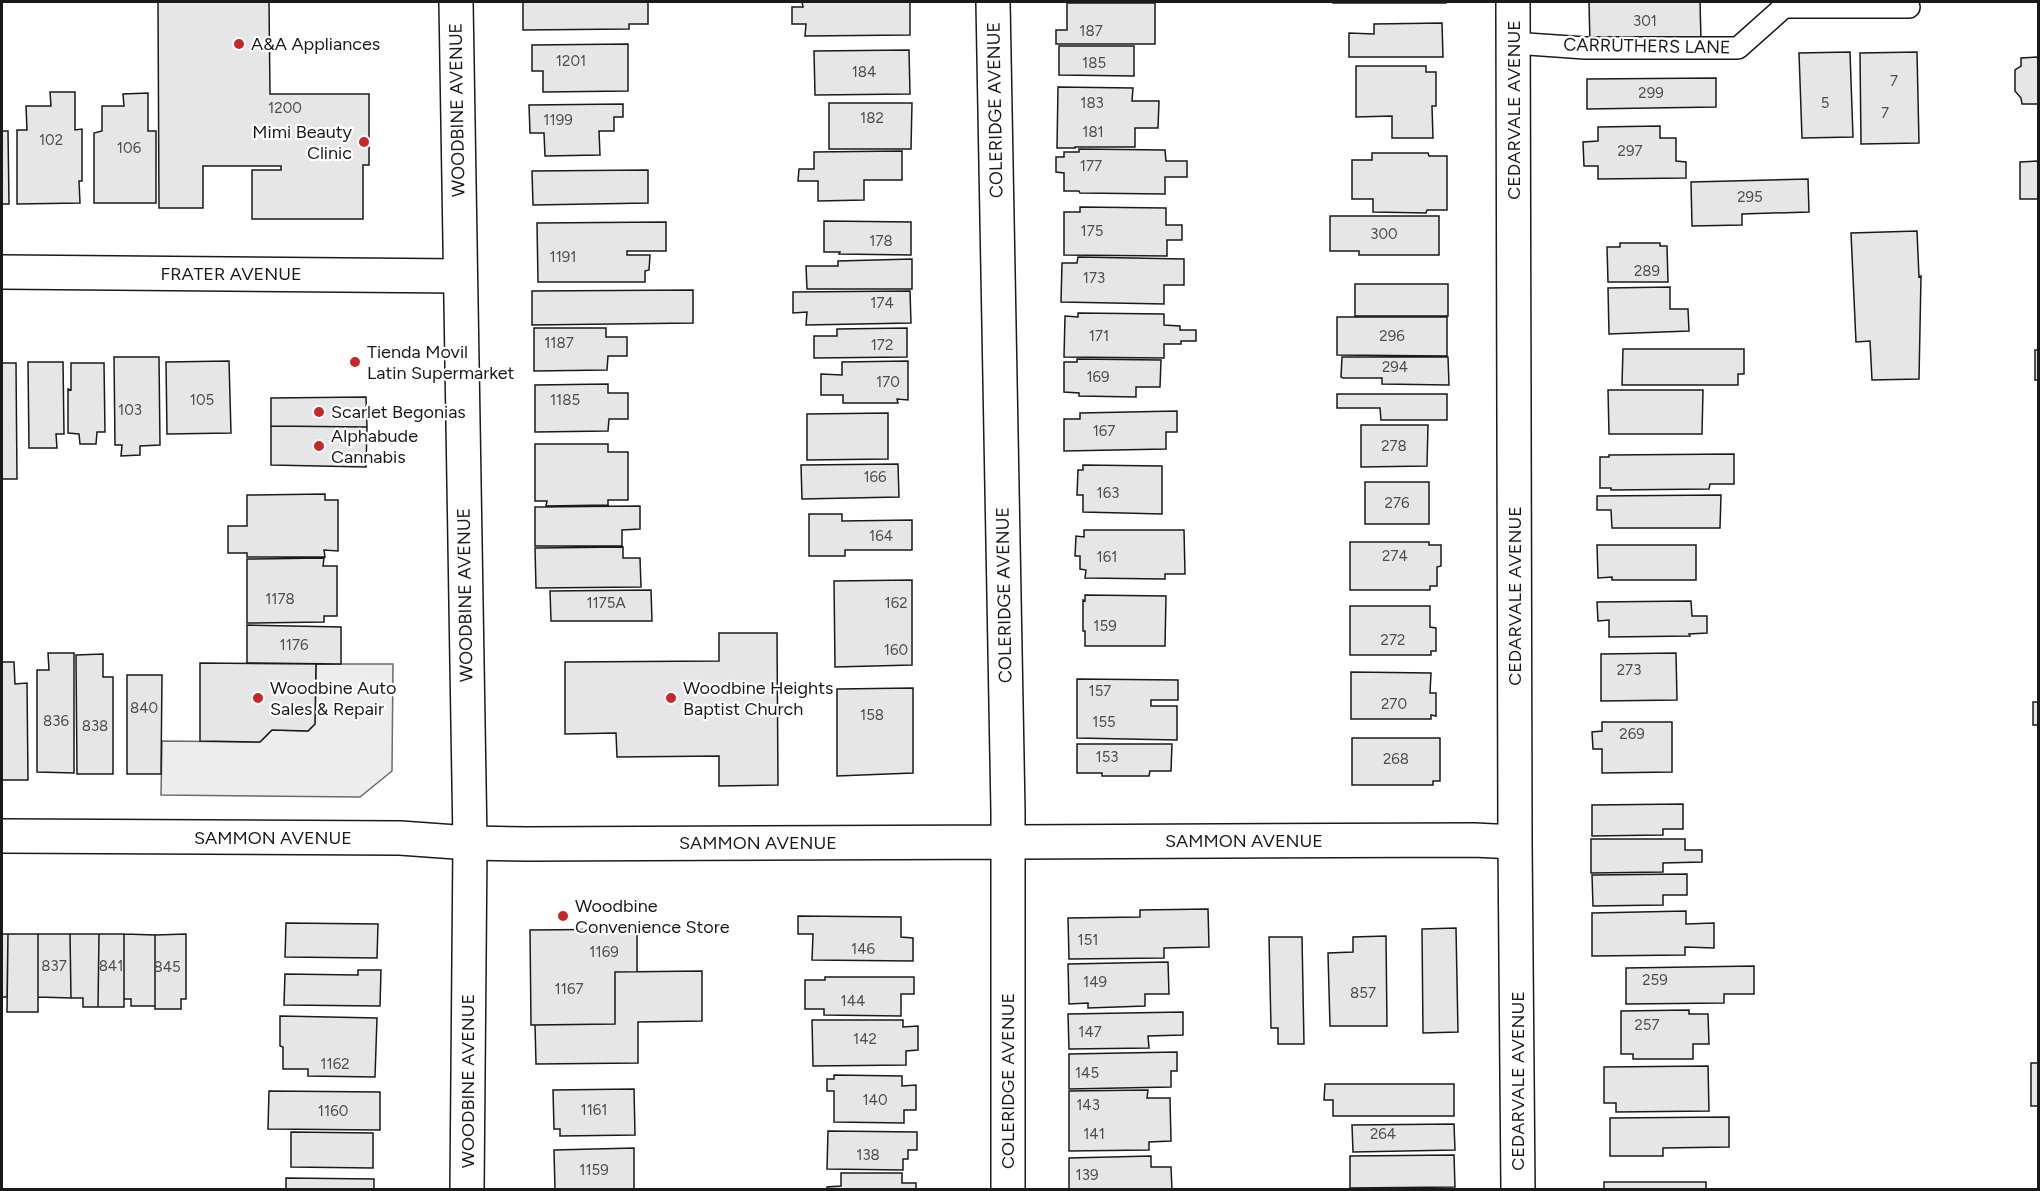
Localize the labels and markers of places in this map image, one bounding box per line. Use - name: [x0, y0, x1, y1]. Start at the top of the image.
- place label: A&A Appliances: [251, 33, 380, 55]
- marker: A&A Appliances: [232, 37, 246, 51]
- place label: Mimi Beauty Clinic: [252, 121, 353, 164]
- marker: Mimi Beauty Clinic: [357, 135, 371, 149]
- place label: Tienda Movil Latin Supermarket: [367, 341, 515, 384]
- marker: Tienda Movil Latin Supermarket: [348, 355, 362, 369]
- place label: Scarlet Begonias: [331, 401, 466, 423]
- marker: Scarlet Begonias: [312, 405, 326, 419]
- place label: Alphabude Cannabis: [331, 425, 418, 468]
- marker: Alphabude Cannabis: [312, 439, 326, 453]
- place label: Woodbine Auto Sales & Repair: [270, 677, 396, 720]
- place label: Woodbine Heights Baptist Church: [683, 677, 833, 720]
- marker: Woodbine Auto Sales & Repair: [251, 691, 265, 705]
- marker: Woodbine Heights Baptist Church: [664, 691, 678, 705]
- place label: Woodbine Convenience Store: [575, 895, 730, 938]
- marker: Woodbine Convenience Store: [556, 909, 570, 923]

